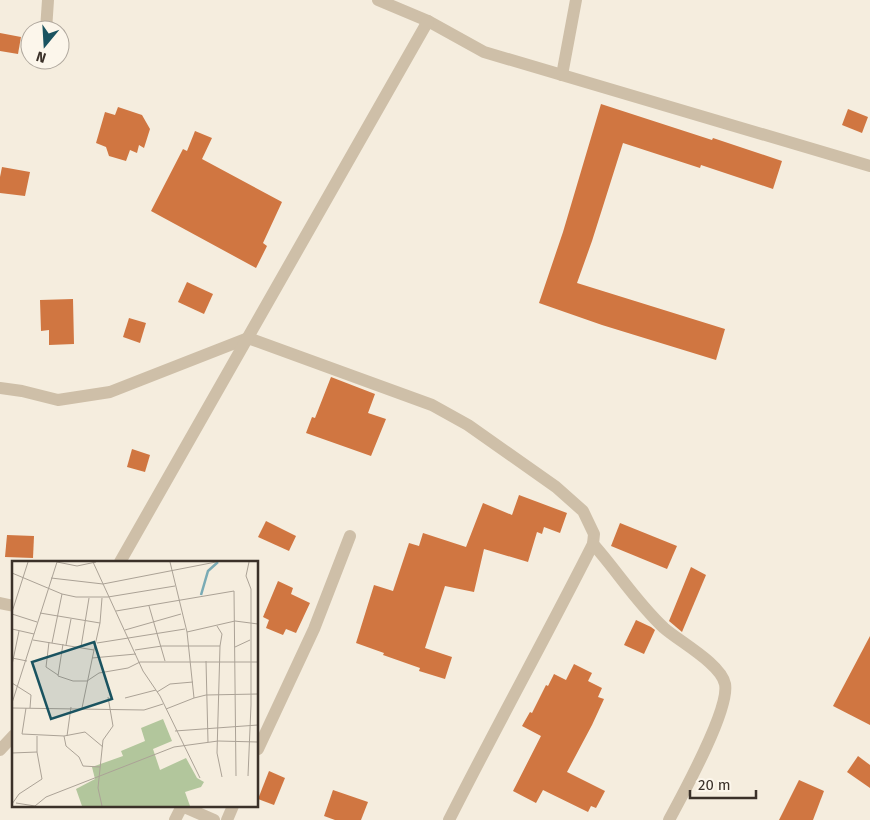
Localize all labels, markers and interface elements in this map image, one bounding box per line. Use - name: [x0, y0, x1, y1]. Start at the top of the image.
- north arrow: [20, 20, 70, 70]
- text: N: [34, 47, 48, 66]
- inset map: [12, 561, 259, 808]
- scale bar: [690, 768, 756, 800]
- text: 20 m: [698, 776, 731, 794]

